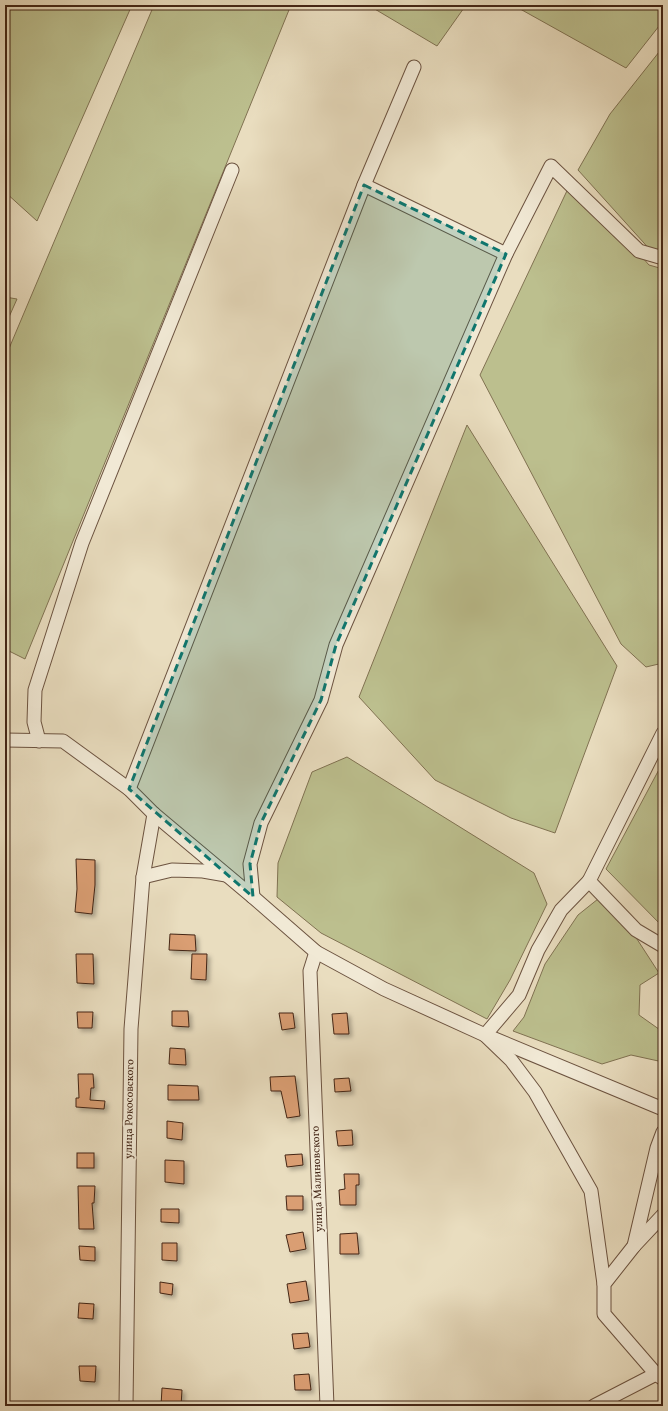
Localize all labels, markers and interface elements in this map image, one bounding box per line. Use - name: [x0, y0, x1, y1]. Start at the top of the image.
- street label: улица Рокосовского: [122, 1059, 138, 1159]
- street label: улица Малиновского: [309, 1125, 327, 1232]

